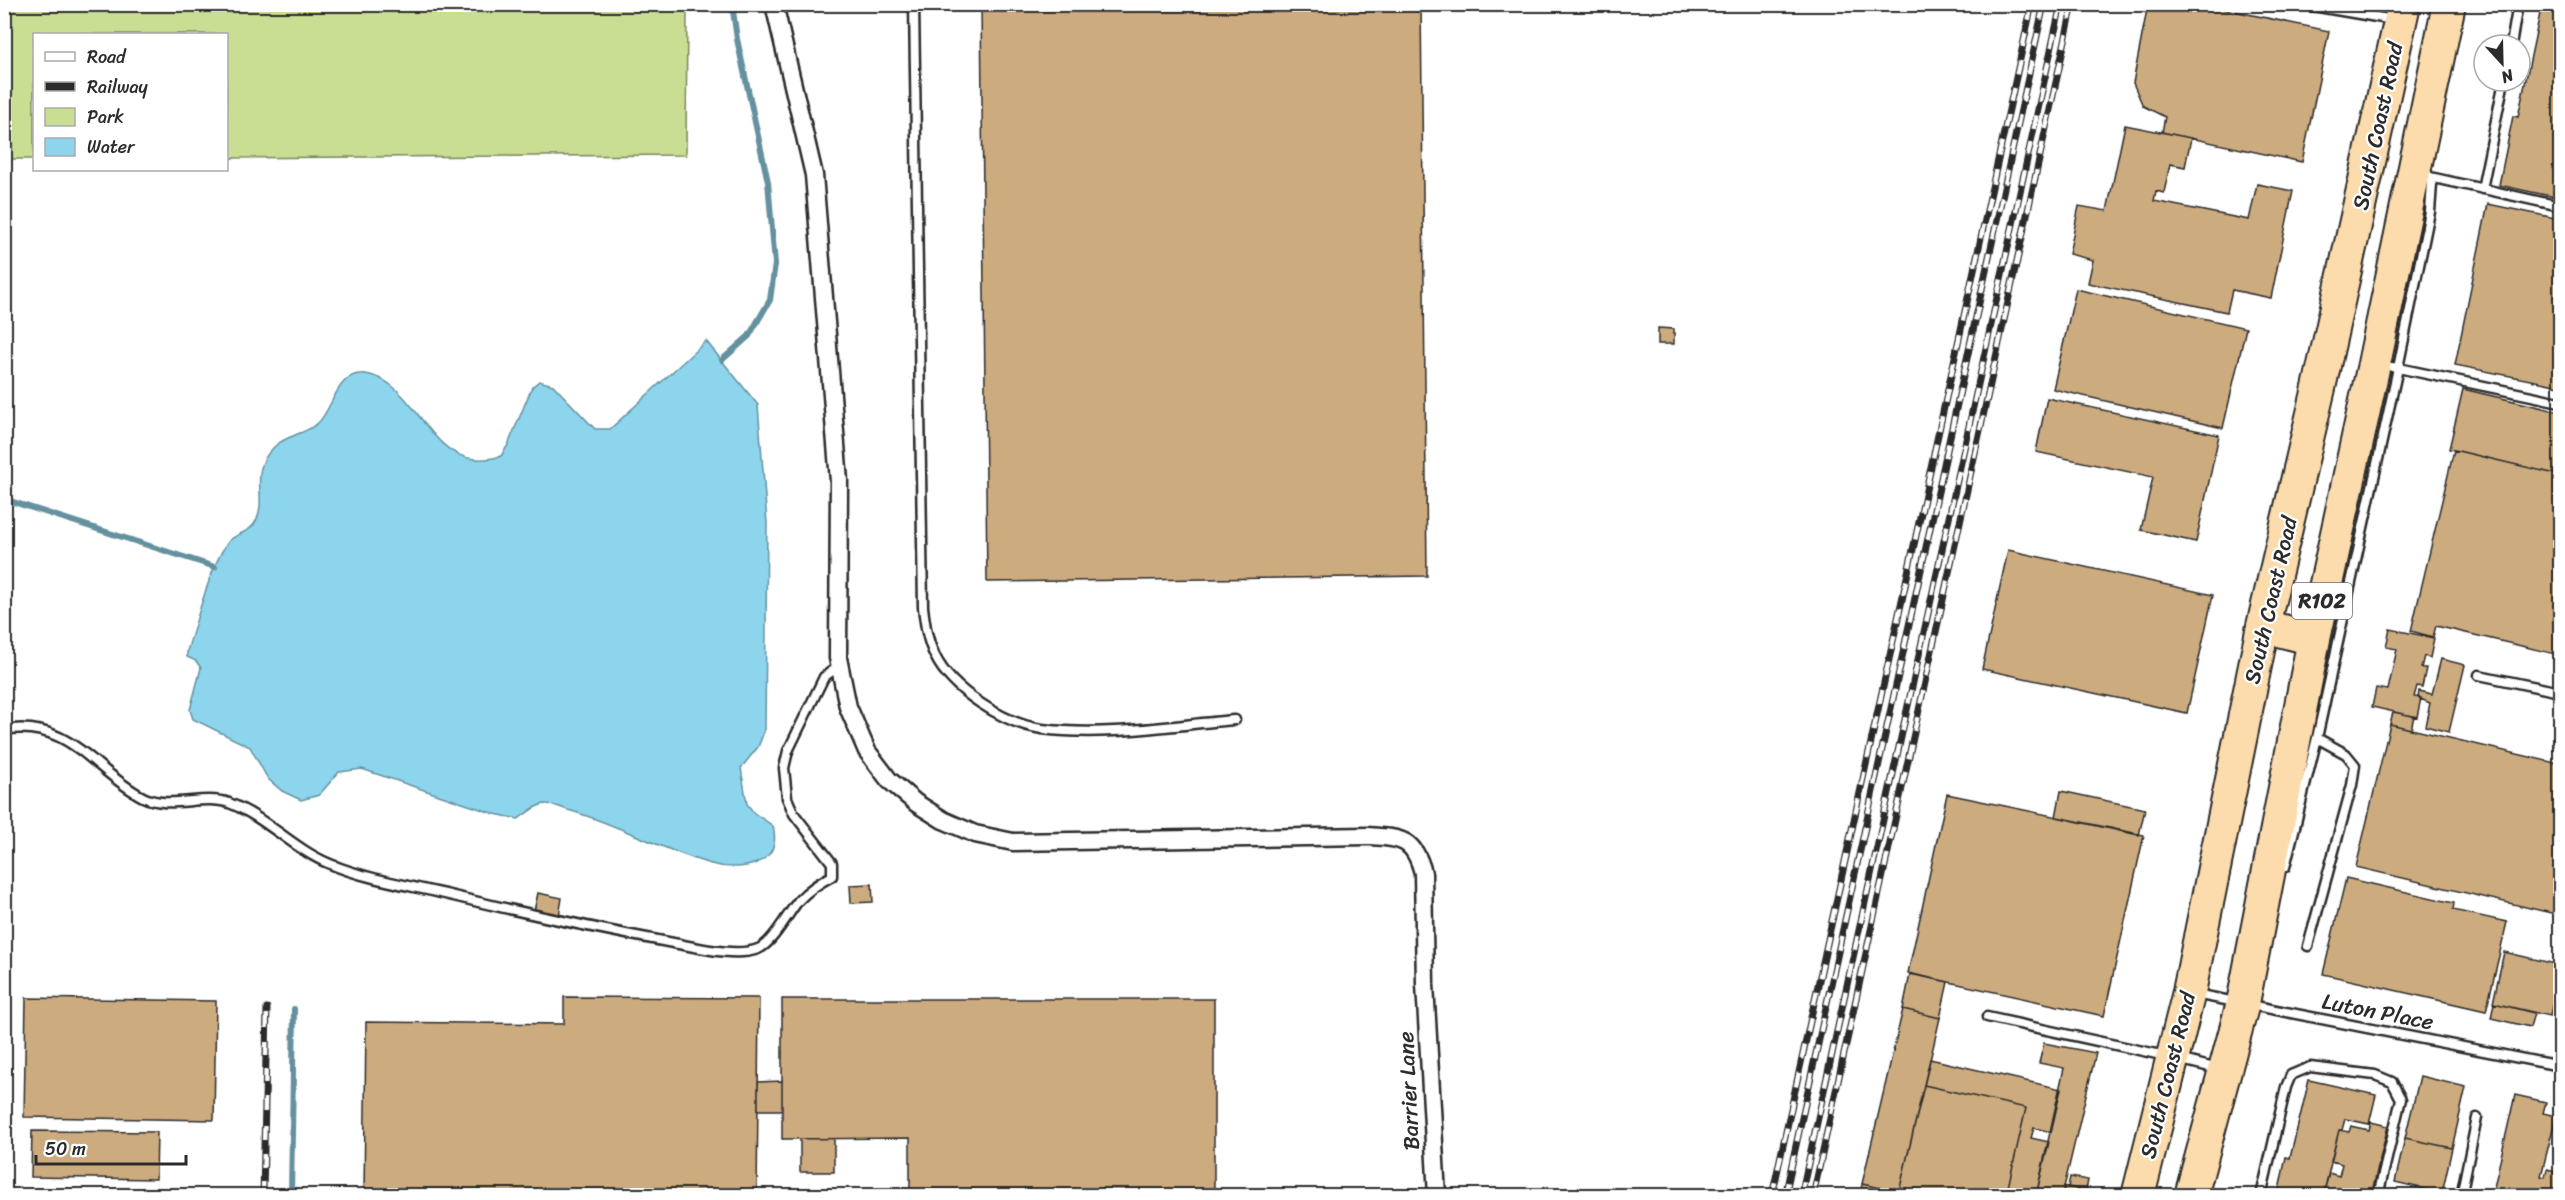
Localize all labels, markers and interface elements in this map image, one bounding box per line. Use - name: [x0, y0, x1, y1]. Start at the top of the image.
- legend: [33, 33, 228, 171]
- north arrow: [2472, 33, 2532, 93]
- street label: South Coast Road: [2341, 37, 2415, 214]
- text: Road: [87, 41, 127, 73]
- text: N: [2496, 61, 2519, 92]
- text: Railway: [87, 71, 149, 103]
- text: Park: [87, 101, 124, 133]
- text: Water: [87, 131, 136, 163]
- street label: South Coast Road: [2232, 511, 2309, 688]
- road number: R102: [2292, 583, 2352, 619]
- street label: Luton Place: [2319, 982, 2437, 1041]
- street label: South Coast Road: [2128, 986, 2207, 1163]
- street label: Barrier Lane: [1386, 1031, 1431, 1151]
- scale bar: [36, 1128, 186, 1166]
- text: 50 m: [45, 1133, 86, 1165]

